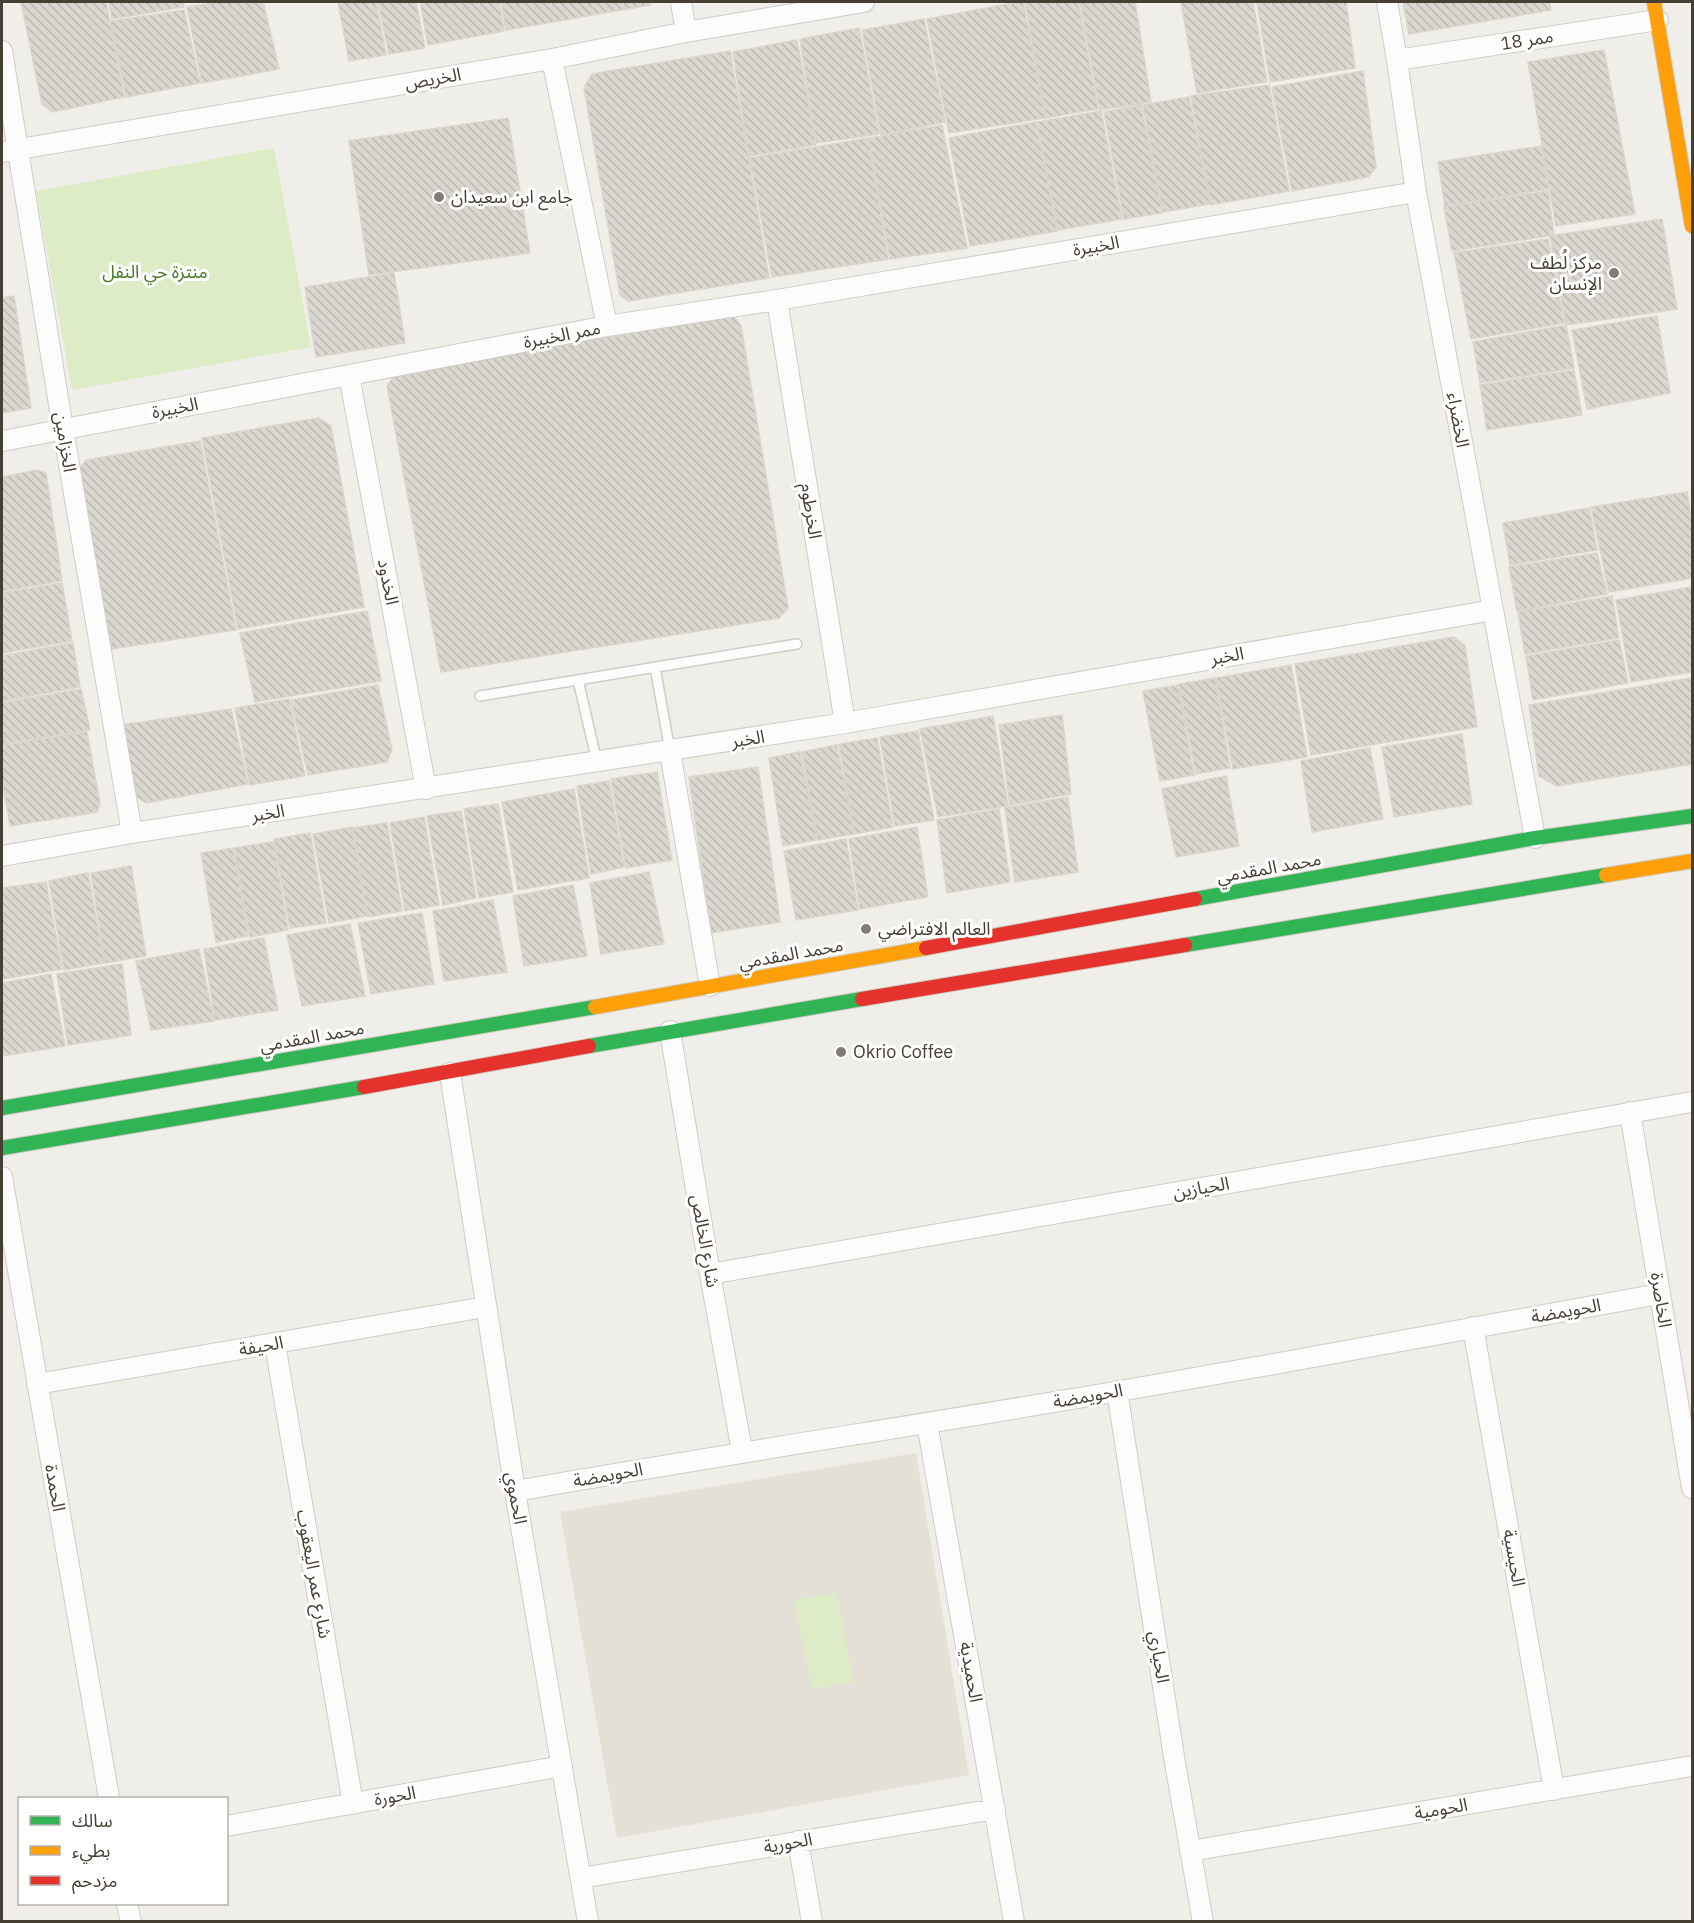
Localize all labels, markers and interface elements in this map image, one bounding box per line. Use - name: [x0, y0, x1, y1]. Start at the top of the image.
- street label: ممر 18: [1499, 24, 1555, 55]
- street label: الخريص: [403, 62, 463, 95]
- place label: جامع ابن سعيدان: [451, 185, 573, 211]
- marker: جامع ابن سعيدان: [432, 190, 446, 204]
- street label: الخبيرة: [1071, 230, 1121, 261]
- place label: مركز لُطف الإنسان: [1530, 249, 1602, 296]
- park label: منتزة حي النفل: [102, 260, 208, 285]
- marker: مركز لُطف الإنسان: [1607, 266, 1621, 280]
- street label: ممر الخبيرة: [521, 316, 603, 353]
- street label: الخضراء: [1442, 390, 1475, 449]
- street label: الخبيرة: [150, 392, 200, 423]
- street label: الخزامين: [49, 410, 82, 474]
- street label: الخرطوم: [793, 481, 827, 541]
- street label: الخدود: [373, 557, 404, 607]
- street label: الخبر: [1207, 641, 1246, 670]
- street label: الخبر: [728, 725, 766, 753]
- street label: الخبر: [248, 799, 286, 827]
- street label: محمد المقدمي: [1215, 847, 1323, 890]
- place label: العالم الافتراضي: [878, 917, 991, 942]
- marker: العالم الافتراضي: [859, 922, 873, 936]
- street label: محمد المقدمي: [737, 933, 845, 976]
- street label: محمد المقدمي: [258, 1016, 366, 1059]
- place label: Okrio Coffee: [853, 1040, 953, 1063]
- marker: Okrio Coffee: [834, 1045, 848, 1059]
- street label: الحيازين: [1171, 1171, 1231, 1204]
- street label: شارع الخالص: [683, 1193, 725, 1290]
- street label: الخاصرة: [1646, 1271, 1677, 1329]
- street label: الحويمضة: [1529, 1293, 1603, 1328]
- street label: الحيفة: [237, 1330, 285, 1361]
- street label: الحويمضة: [1051, 1378, 1125, 1413]
- street label: الحويمضة: [571, 1457, 645, 1492]
- street label: الحمدة: [40, 1462, 71, 1513]
- street label: الحموي: [498, 1470, 532, 1526]
- street label: شارع عمر اليعقوب: [289, 1508, 337, 1641]
- street label: الحيسية: [1498, 1527, 1531, 1588]
- street label: الحياري: [1142, 1629, 1175, 1685]
- street label: الحميدية: [955, 1640, 988, 1704]
- street label: الحورة: [372, 1781, 418, 1810]
- street label: الحومية: [1412, 1793, 1469, 1825]
- legend: [18, 1797, 228, 1905]
- text: سالك: [72, 1809, 113, 1832]
- street label: الحورية: [762, 1827, 814, 1858]
- text: بطيء: [72, 1839, 110, 1864]
- text: مزدحم: [72, 1869, 117, 1894]

